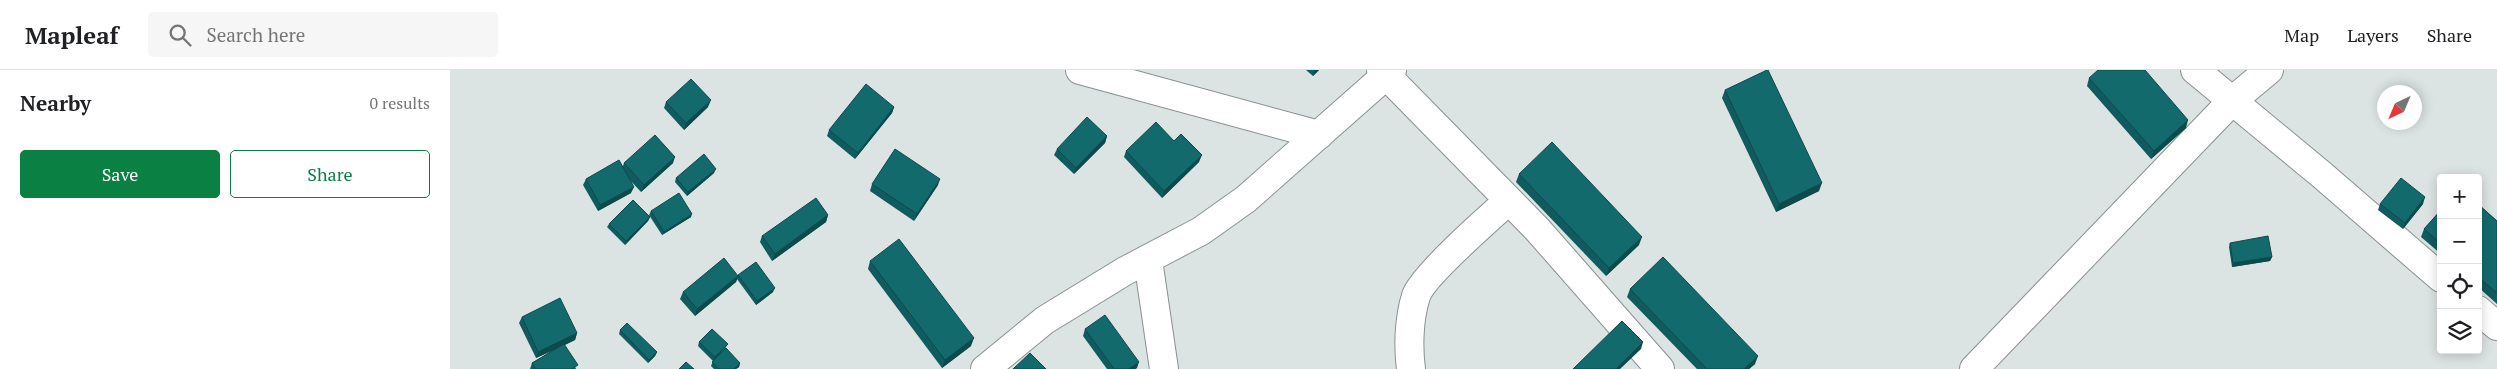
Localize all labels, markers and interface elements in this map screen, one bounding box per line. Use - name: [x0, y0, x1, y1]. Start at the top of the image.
- search box: [148, 12, 498, 57]
- text: Mapleaf: [25, 19, 118, 51]
- icon: search: [166, 21, 194, 49]
- text: Search here: [206, 22, 305, 47]
- text: Map: [2284, 23, 2319, 47]
- text: Layers: [2347, 23, 2399, 47]
- text: Share: [2427, 23, 2472, 47]
- north arrow: [2377, 85, 2422, 130]
- text: Nearby: [20, 89, 91, 117]
- text: 0 results: [370, 92, 430, 114]
- button: Save: [20, 150, 220, 198]
- button: Share: [230, 150, 430, 198]
- map controls: [2437, 174, 2482, 354]
- button: +: [2437, 174, 2482, 219]
- button: −: [2437, 219, 2482, 264]
- button: locate: [2437, 264, 2482, 309]
- button: layers: [2437, 309, 2482, 354]

